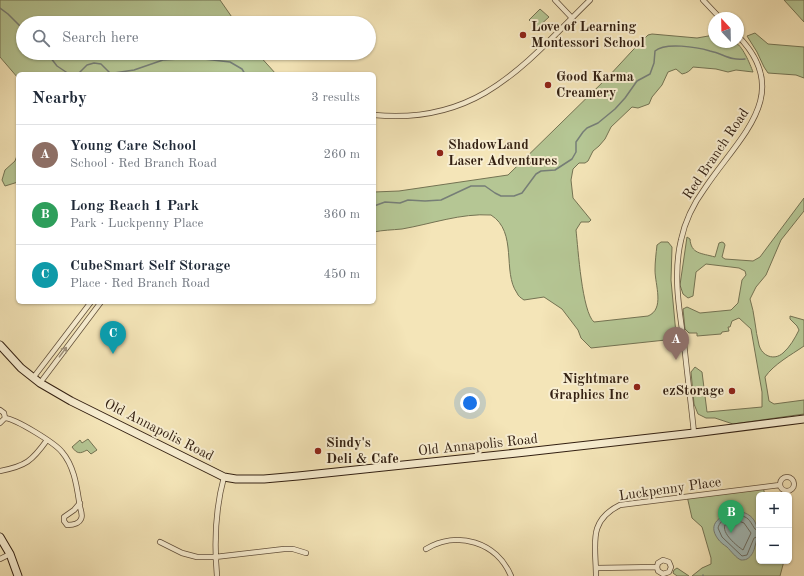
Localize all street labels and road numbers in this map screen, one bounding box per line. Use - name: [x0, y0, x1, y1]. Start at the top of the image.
- street label: Red Branch Road: [680, 106, 752, 202]
- street label: Old Annapolis Road: [102, 396, 216, 464]
- street label: Old Annapolis Road: [417, 432, 539, 458]
- street label: Luckpenny Place: [618, 475, 722, 503]

